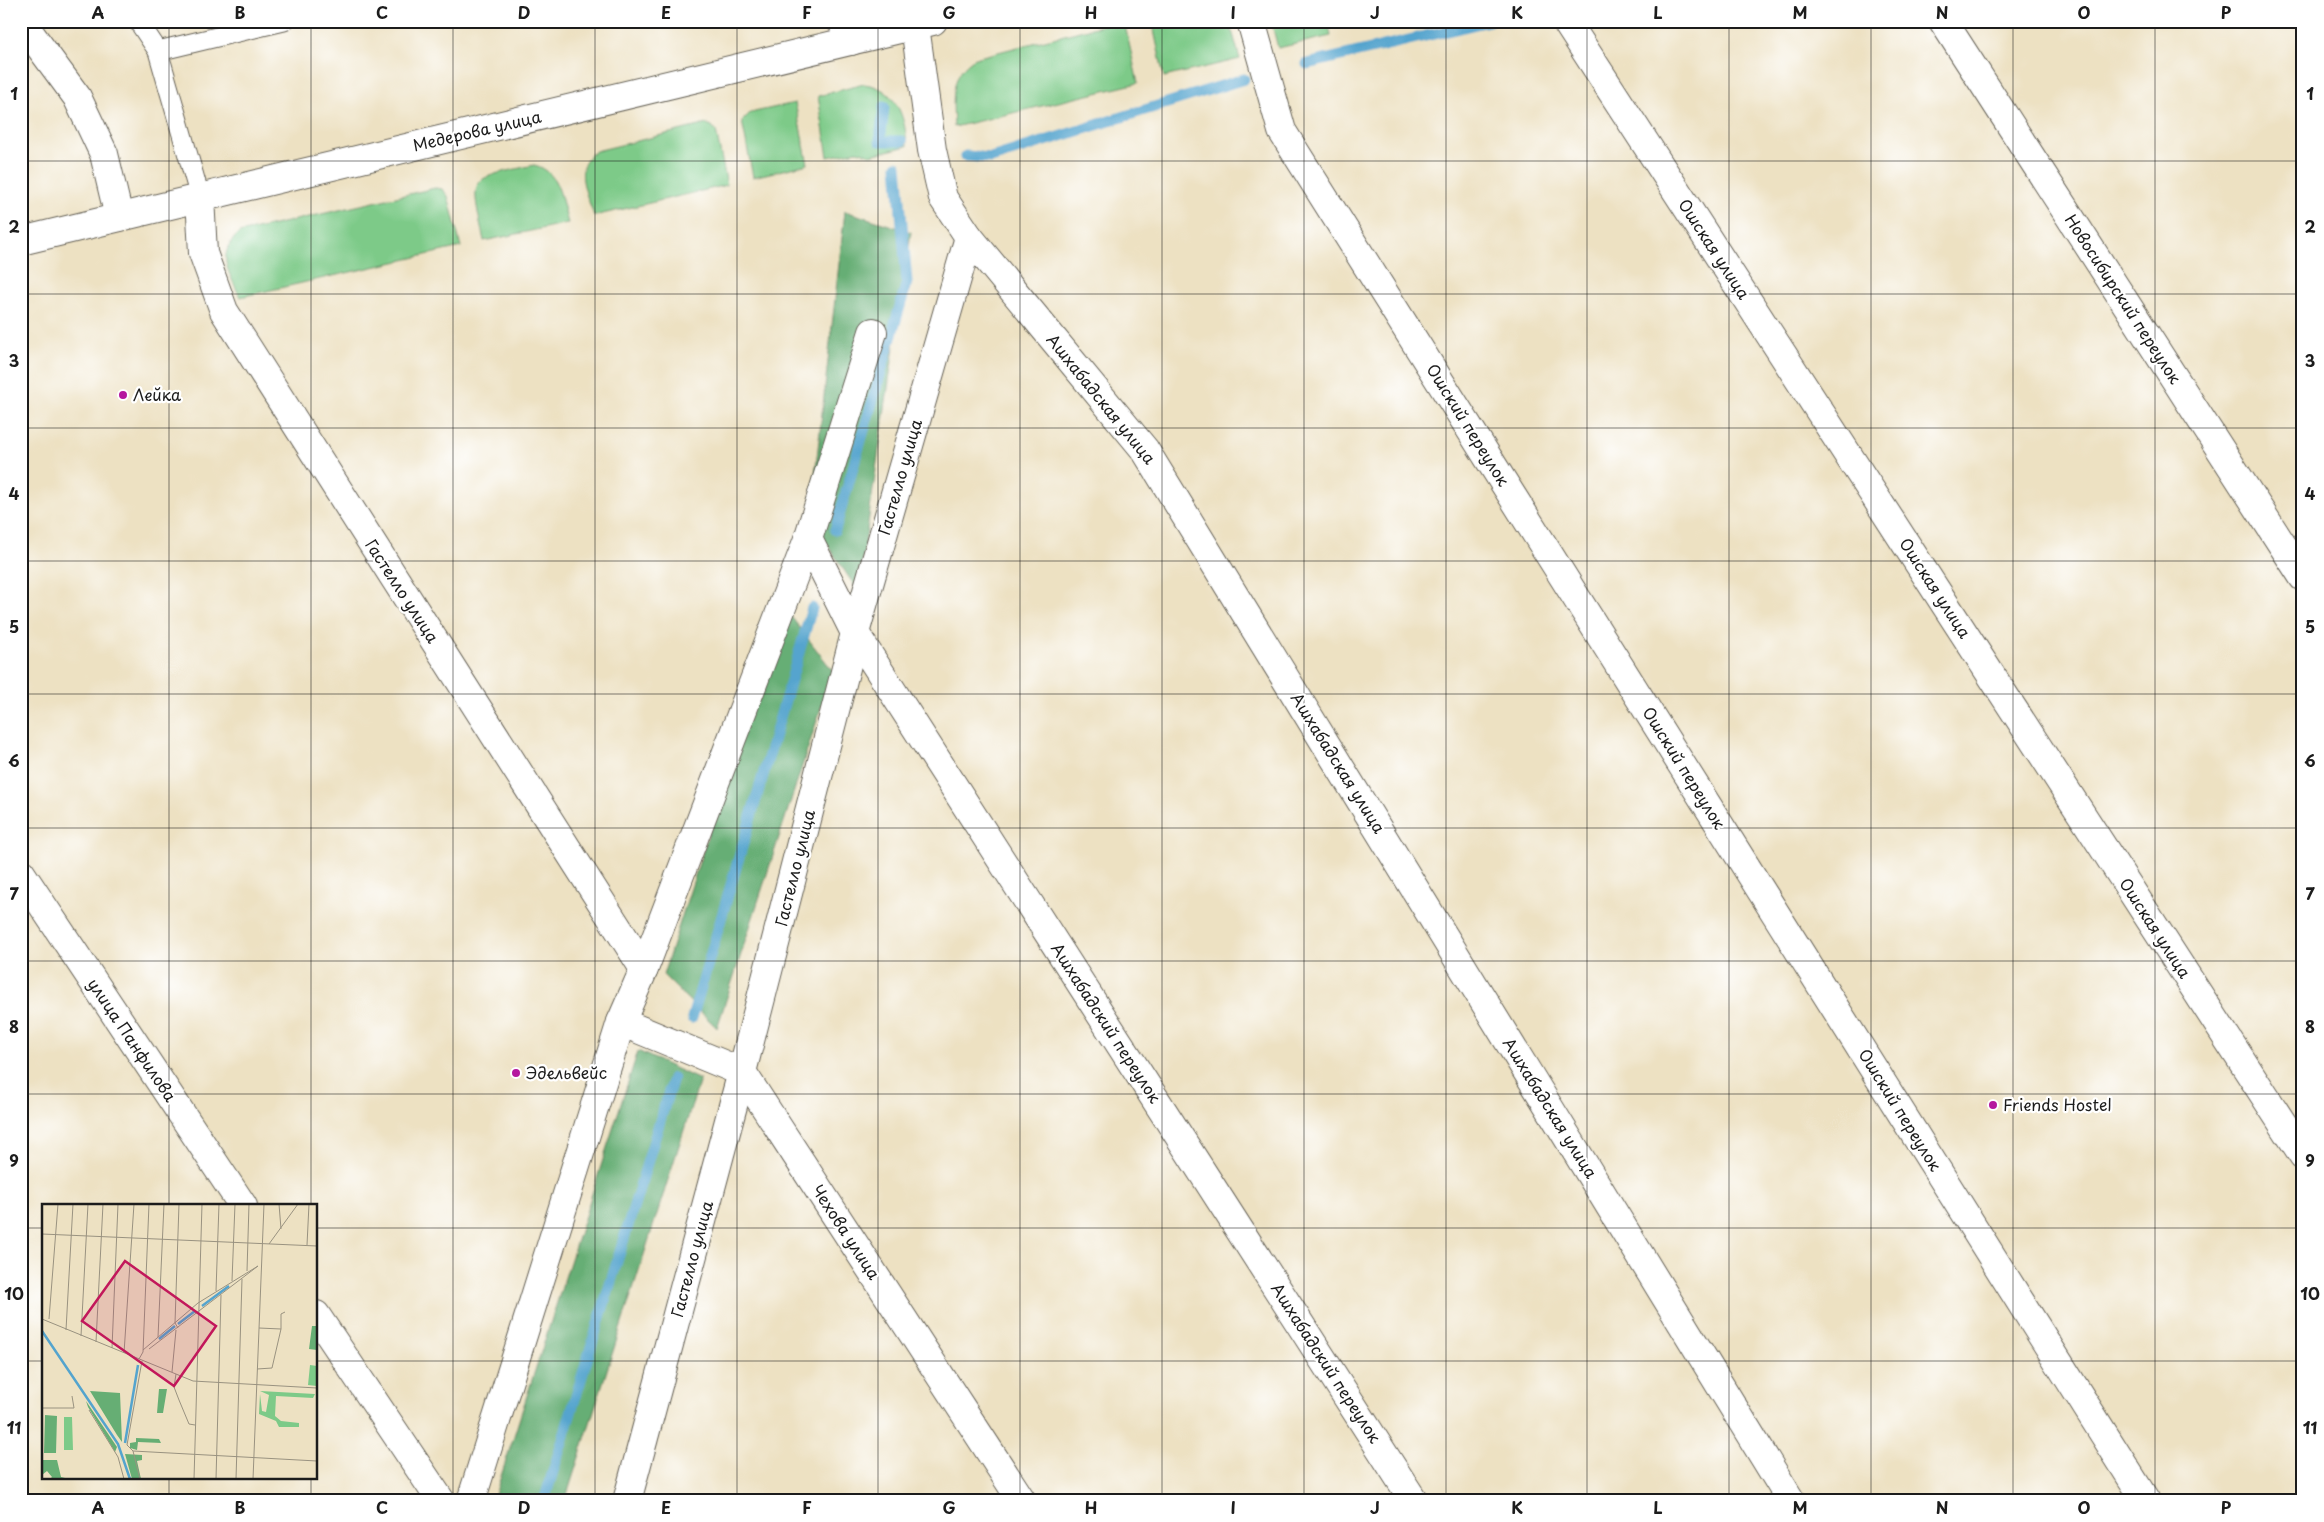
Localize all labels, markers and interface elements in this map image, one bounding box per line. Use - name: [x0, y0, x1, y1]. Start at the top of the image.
- text: A: [92, 0, 105, 24]
- text: B: [235, 0, 246, 24]
- text: C: [376, 0, 388, 24]
- text: D: [518, 0, 530, 24]
- text: E: [661, 0, 671, 24]
- text: F: [802, 0, 812, 24]
- text: G: [942, 0, 956, 24]
- text: H: [1085, 0, 1097, 24]
- text: I: [1230, 0, 1236, 24]
- text: J: [1370, 0, 1380, 24]
- text: K: [1511, 0, 1523, 24]
- text: L: [1653, 0, 1663, 24]
- text: M: [1792, 0, 1808, 24]
- text: N: [1936, 0, 1948, 24]
- text: O: [2078, 0, 2091, 24]
- text: P: [2221, 0, 2232, 24]
- text: 1: [10, 81, 18, 105]
- text: 1: [2306, 81, 2314, 105]
- street label: Медерова улица: [410, 104, 543, 156]
- street label: Ошская улица: [1673, 194, 1756, 303]
- street label: Новосибирский переулок: [2060, 209, 2188, 388]
- text: 2: [8, 214, 20, 238]
- text: 2: [2304, 214, 2316, 238]
- street label: Ашхабадская улица: [1042, 328, 1162, 469]
- text: 3: [9, 348, 19, 372]
- text: 3: [2305, 348, 2315, 372]
- street label: Ошский переулок: [1422, 359, 1516, 491]
- place label: Лейка: [133, 382, 181, 406]
- marker: Лейка: [117, 389, 129, 401]
- street label: Гастелло улица: [871, 416, 927, 537]
- text: 4: [9, 481, 20, 505]
- text: 4: [2305, 481, 2316, 505]
- street label: Ошская улица: [1894, 533, 1977, 642]
- street label: Гастелло улица: [360, 534, 445, 647]
- text: 5: [9, 614, 19, 638]
- text: 5: [2305, 614, 2315, 638]
- street label: Ашхабадская улица: [1286, 688, 1392, 837]
- street label: Ошский переулок: [1638, 702, 1732, 834]
- text: 6: [8, 748, 20, 772]
- text: 6: [2304, 748, 2316, 772]
- street label: Гастелло улица: [768, 807, 820, 929]
- street label: Ошская улица: [2114, 873, 2197, 982]
- text: 7: [9, 881, 19, 905]
- text: 7: [2305, 881, 2315, 905]
- street label: Ашхабадский переулок: [1046, 938, 1168, 1108]
- street label: улица Панфилова: [83, 973, 183, 1106]
- text: 8: [9, 1014, 19, 1038]
- text: 8: [2305, 1014, 2315, 1038]
- street label: Ашхабадская улица: [1498, 1033, 1604, 1182]
- street label: Ошский переулок: [1854, 1044, 1948, 1176]
- place label: Эдельвейс: [526, 1060, 607, 1084]
- marker: Эдельвейс: [510, 1067, 522, 1079]
- place label: Friends Hostel: [2003, 1092, 2112, 1116]
- marker: Friends Hostel: [1987, 1099, 1999, 1111]
- text: 9: [9, 1148, 19, 1172]
- text: 9: [2305, 1148, 2315, 1172]
- street label: Чехова улица: [807, 1179, 887, 1284]
- street label: Гастелло улица: [664, 1198, 718, 1320]
- inset map: [42, 1204, 318, 1480]
- street label: Ашхабадский переулок: [1266, 1278, 1388, 1448]
- text: 10: [4, 1281, 24, 1305]
- text: 10: [2300, 1281, 2320, 1305]
- text: 11: [7, 1415, 21, 1439]
- text: 11: [2303, 1415, 2317, 1439]
- text: A: [92, 1495, 105, 1519]
- text: B: [235, 1495, 246, 1519]
- text: C: [376, 1495, 388, 1519]
- text: D: [518, 1495, 530, 1519]
- text: E: [661, 1495, 671, 1519]
- text: F: [802, 1495, 812, 1519]
- text: G: [942, 1495, 956, 1519]
- text: H: [1085, 1495, 1097, 1519]
- text: I: [1230, 1495, 1236, 1519]
- text: J: [1370, 1495, 1380, 1519]
- text: K: [1511, 1495, 1523, 1519]
- text: L: [1653, 1495, 1663, 1519]
- text: M: [1792, 1495, 1808, 1519]
- text: N: [1936, 1495, 1948, 1519]
- text: O: [2078, 1495, 2091, 1519]
- text: P: [2221, 1495, 2232, 1519]

